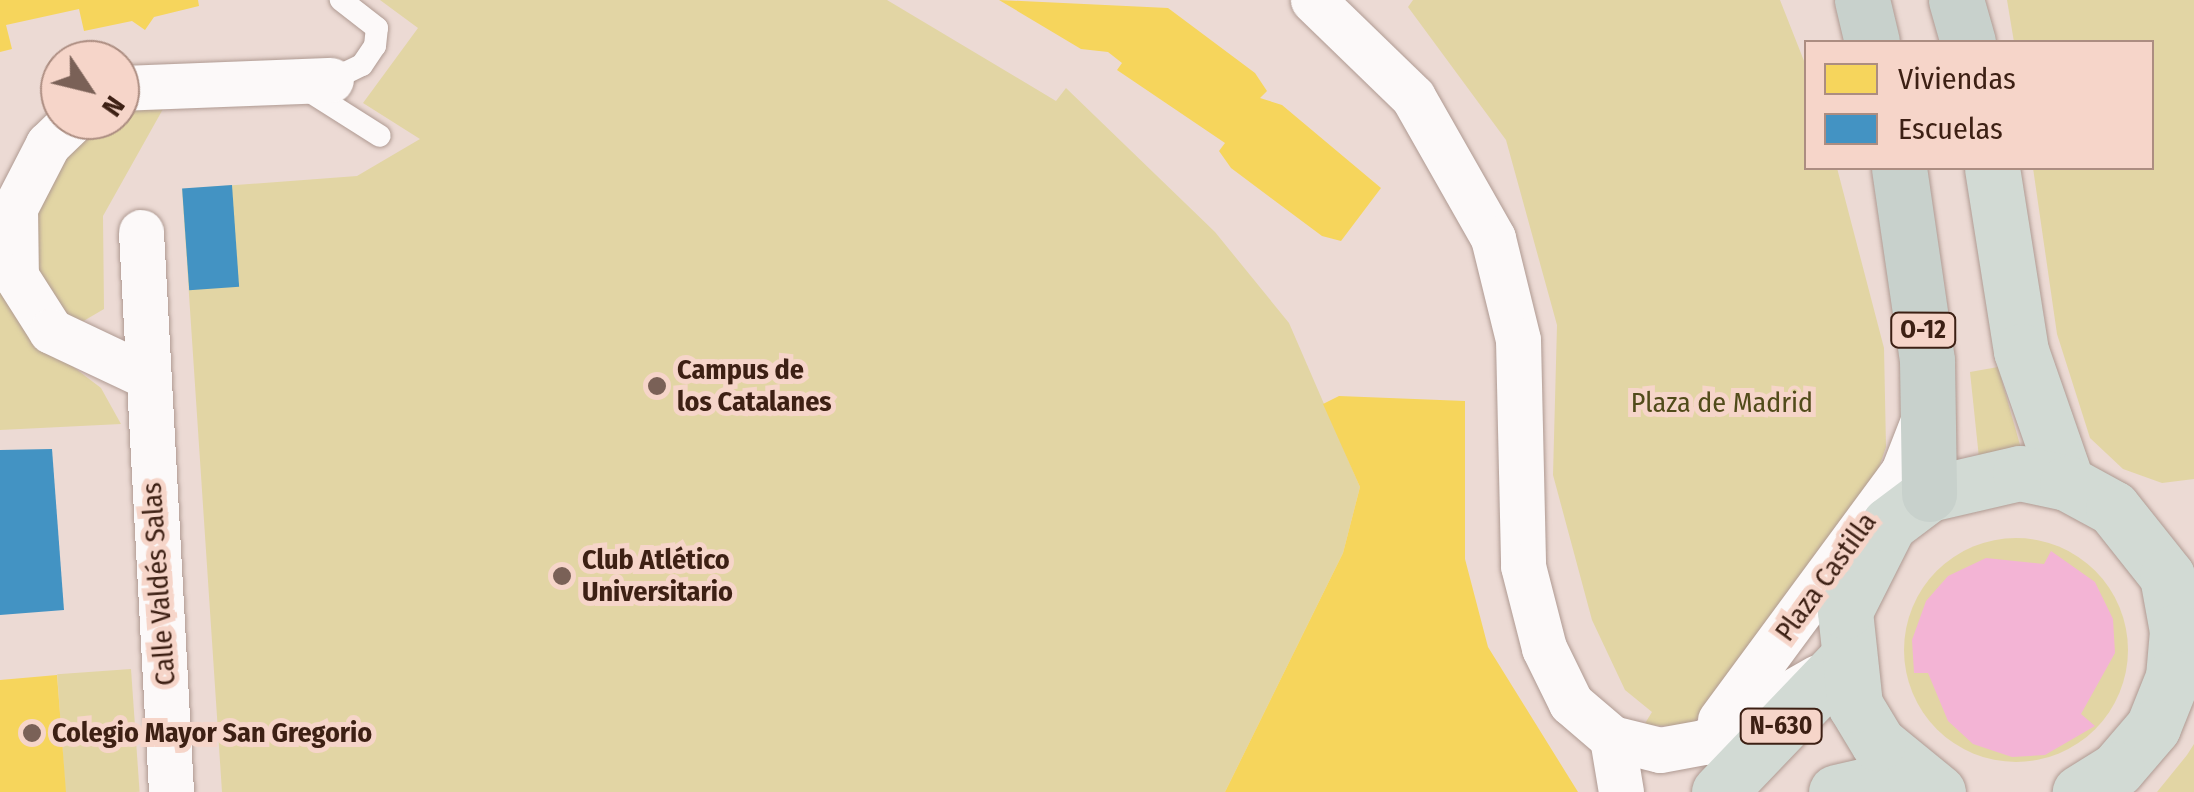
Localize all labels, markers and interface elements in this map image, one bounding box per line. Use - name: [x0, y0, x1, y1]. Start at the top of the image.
- north arrow: [40, 40, 140, 140]
- legend: [1804, 40, 2154, 170]
- text: Viviendas: [1898, 61, 2016, 97]
- text: N: [95, 90, 132, 123]
- text: Escuelas: [1898, 111, 2003, 147]
- road number: O-12: [1888, 310, 1958, 350]
- place label: Campus de los Catalanes: [677, 353, 832, 419]
- marker: Campus de los Catalanes: [646, 375, 668, 397]
- park label: Plaza de Madrid: [1631, 386, 1813, 420]
- street label: Calle Valdés Salas: [135, 481, 183, 687]
- street label: Plaza Castilla: [1768, 506, 1884, 648]
- place label: Club Atlético Universitario: [582, 543, 733, 609]
- marker: Club Atlético Universitario: [551, 565, 573, 587]
- road number: N-630: [1738, 706, 1824, 746]
- place label: Colegio Mayor San Gregorio: [52, 716, 372, 750]
- marker: Colegio Mayor San Gregorio: [21, 722, 43, 744]

